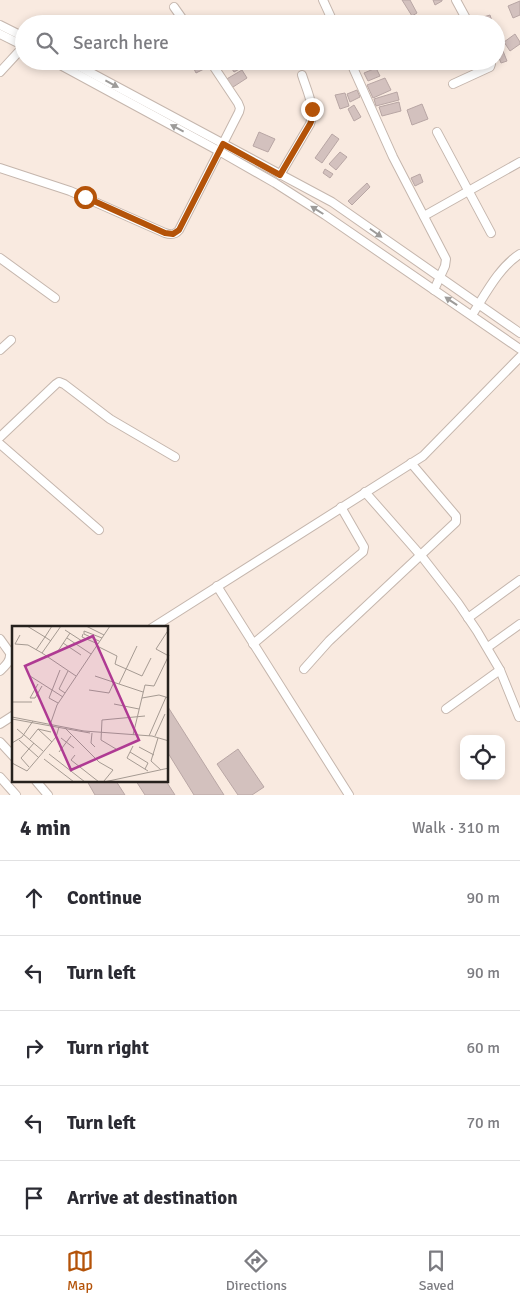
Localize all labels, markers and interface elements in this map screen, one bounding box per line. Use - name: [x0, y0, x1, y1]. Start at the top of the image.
- search box: [15, 15, 505, 70]
- icon: search: [33, 29, 61, 57]
- text: Search here: [73, 31, 169, 55]
- one-way arrow: [105, 80, 120, 88]
- route end: [301, 98, 324, 121]
- one-way arrow: [170, 124, 184, 132]
- route start: [74, 186, 97, 209]
- one-way arrow: [310, 205, 324, 214]
- one-way arrow: [369, 228, 382, 238]
- one-way arrow: [444, 297, 458, 306]
- inset map: [12, 626, 169, 782]
- map controls: [460, 735, 505, 780]
- button: locate: [460, 735, 505, 780]
- text: 4 min: [20, 815, 71, 841]
- text: Walk · 310 m: [412, 818, 500, 838]
- icon: ahead: [20, 884, 48, 912]
- text: Continue: [67, 886, 142, 910]
- text: 90 m: [466, 888, 500, 908]
- icon: left: [20, 959, 48, 987]
- text: Turn left: [67, 961, 136, 985]
- text: 90 m: [466, 963, 500, 983]
- icon: right: [20, 1034, 48, 1062]
- text: Turn right: [67, 1036, 149, 1060]
- text: 60 m: [466, 1038, 500, 1058]
- icon: left: [20, 1109, 48, 1137]
- text: Turn left: [67, 1111, 136, 1135]
- text: 70 m: [466, 1113, 500, 1133]
- icon: arrive: [20, 1184, 48, 1212]
- text: Arrive at destination: [67, 1186, 238, 1210]
- tab: Map: [66, 1247, 94, 1294]
- tab: Directions: [226, 1247, 287, 1294]
- tab: Saved: [419, 1247, 454, 1294]

